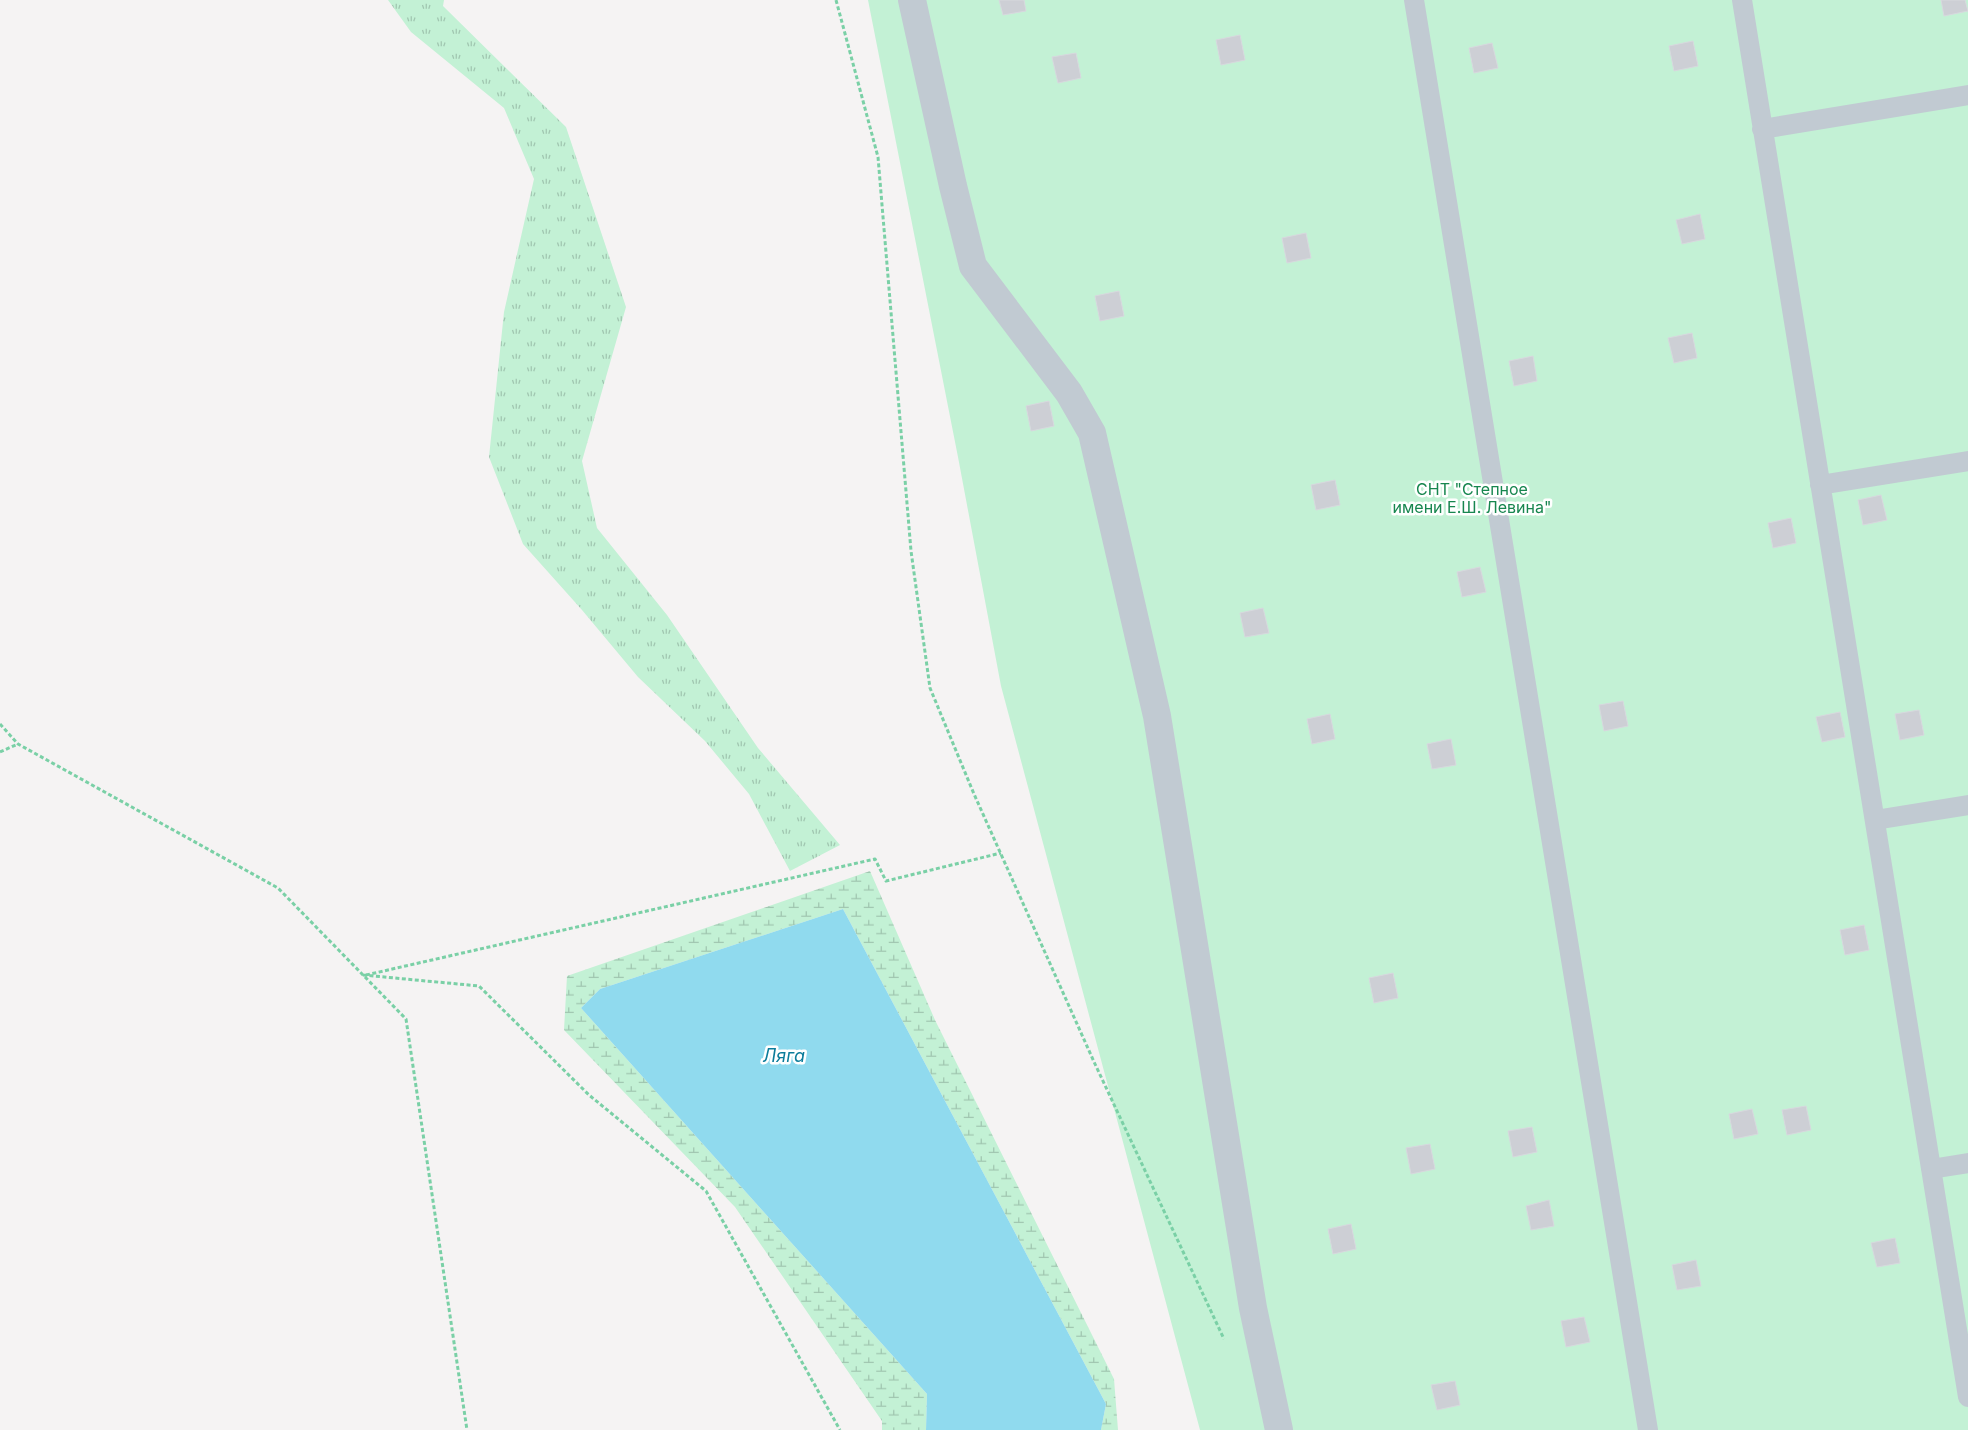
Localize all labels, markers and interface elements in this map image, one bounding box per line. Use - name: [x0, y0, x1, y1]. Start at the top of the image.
- park label: СНТ "Степное имени Е.Ш. Левина": [1393, 479, 1551, 517]
- water label: Ляга: [763, 1045, 805, 1066]

